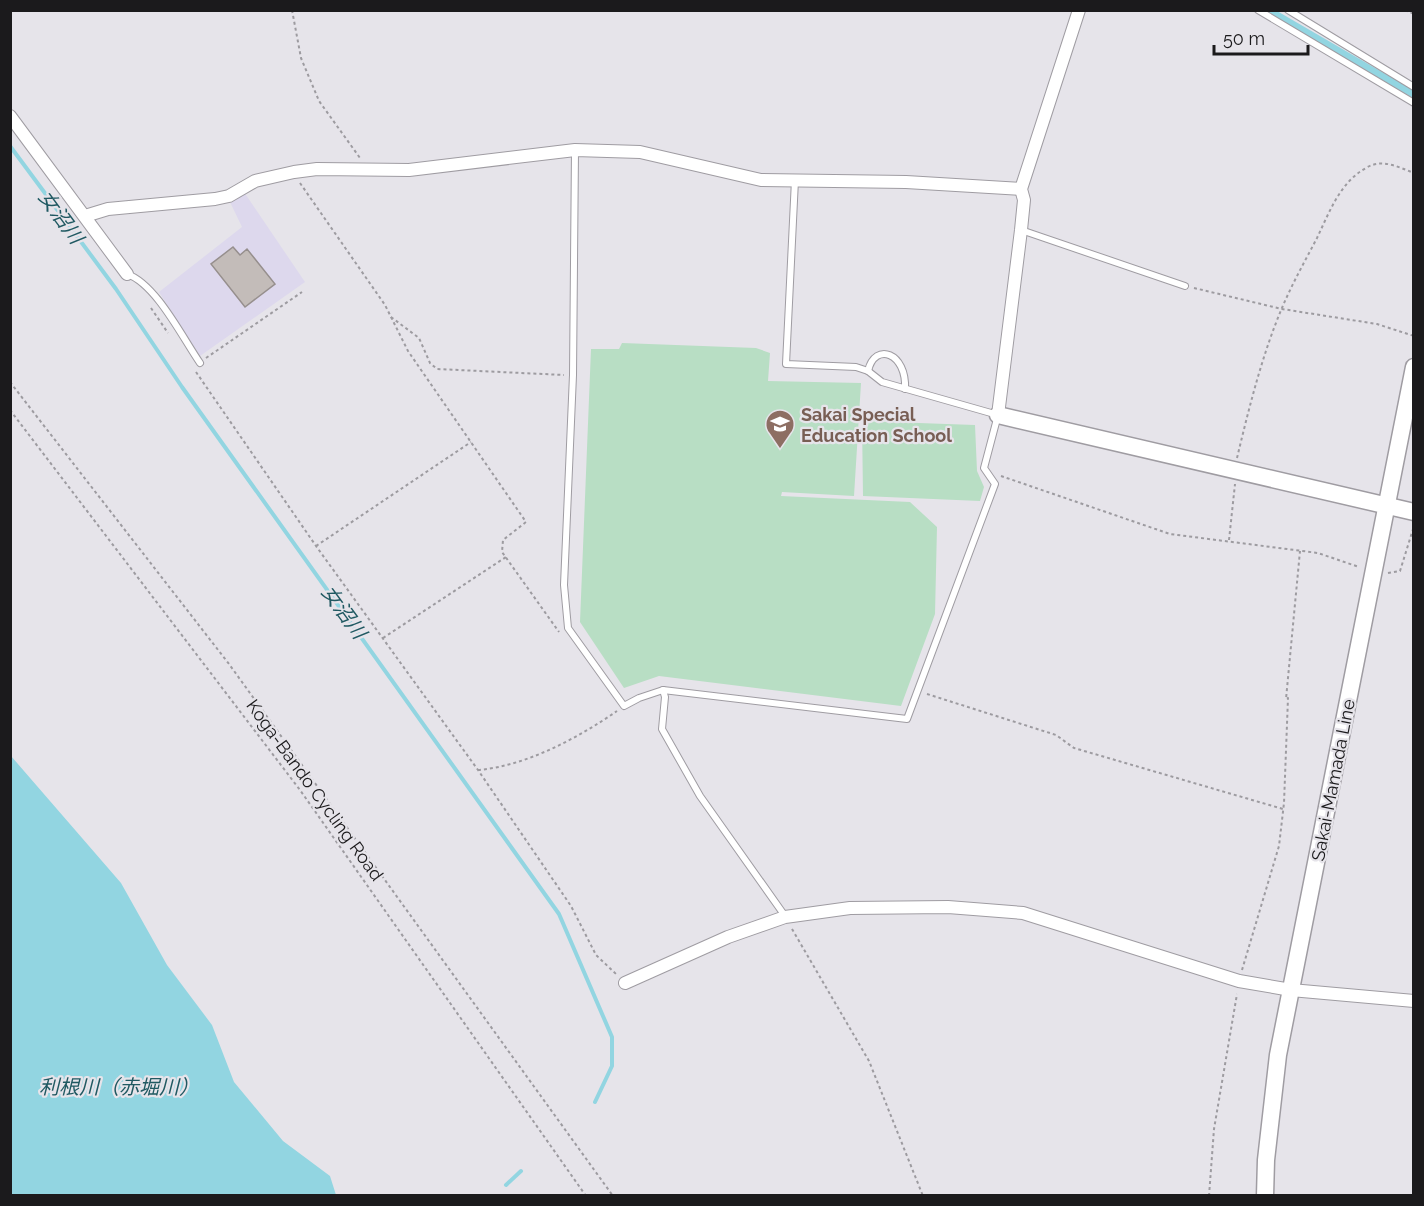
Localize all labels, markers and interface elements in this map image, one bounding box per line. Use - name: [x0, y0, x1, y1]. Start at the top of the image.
- scale bar: [1214, 18, 1308, 56]
- text: 50 m: [1223, 28, 1265, 49]
- water label: 女沼川: [34, 186, 90, 250]
- place label: Sakai Special Education School: [801, 404, 952, 446]
- school or university icon: Sakai Special Education School: [764, 408, 796, 450]
- water label: 女沼川: [317, 581, 373, 645]
- street label: Koga-Bando Cycling Road: [242, 695, 388, 885]
- street label: Sakai-Mamada Line: [1307, 697, 1359, 863]
- water label: 利根川（赤堀川）: [39, 1075, 199, 1099]

